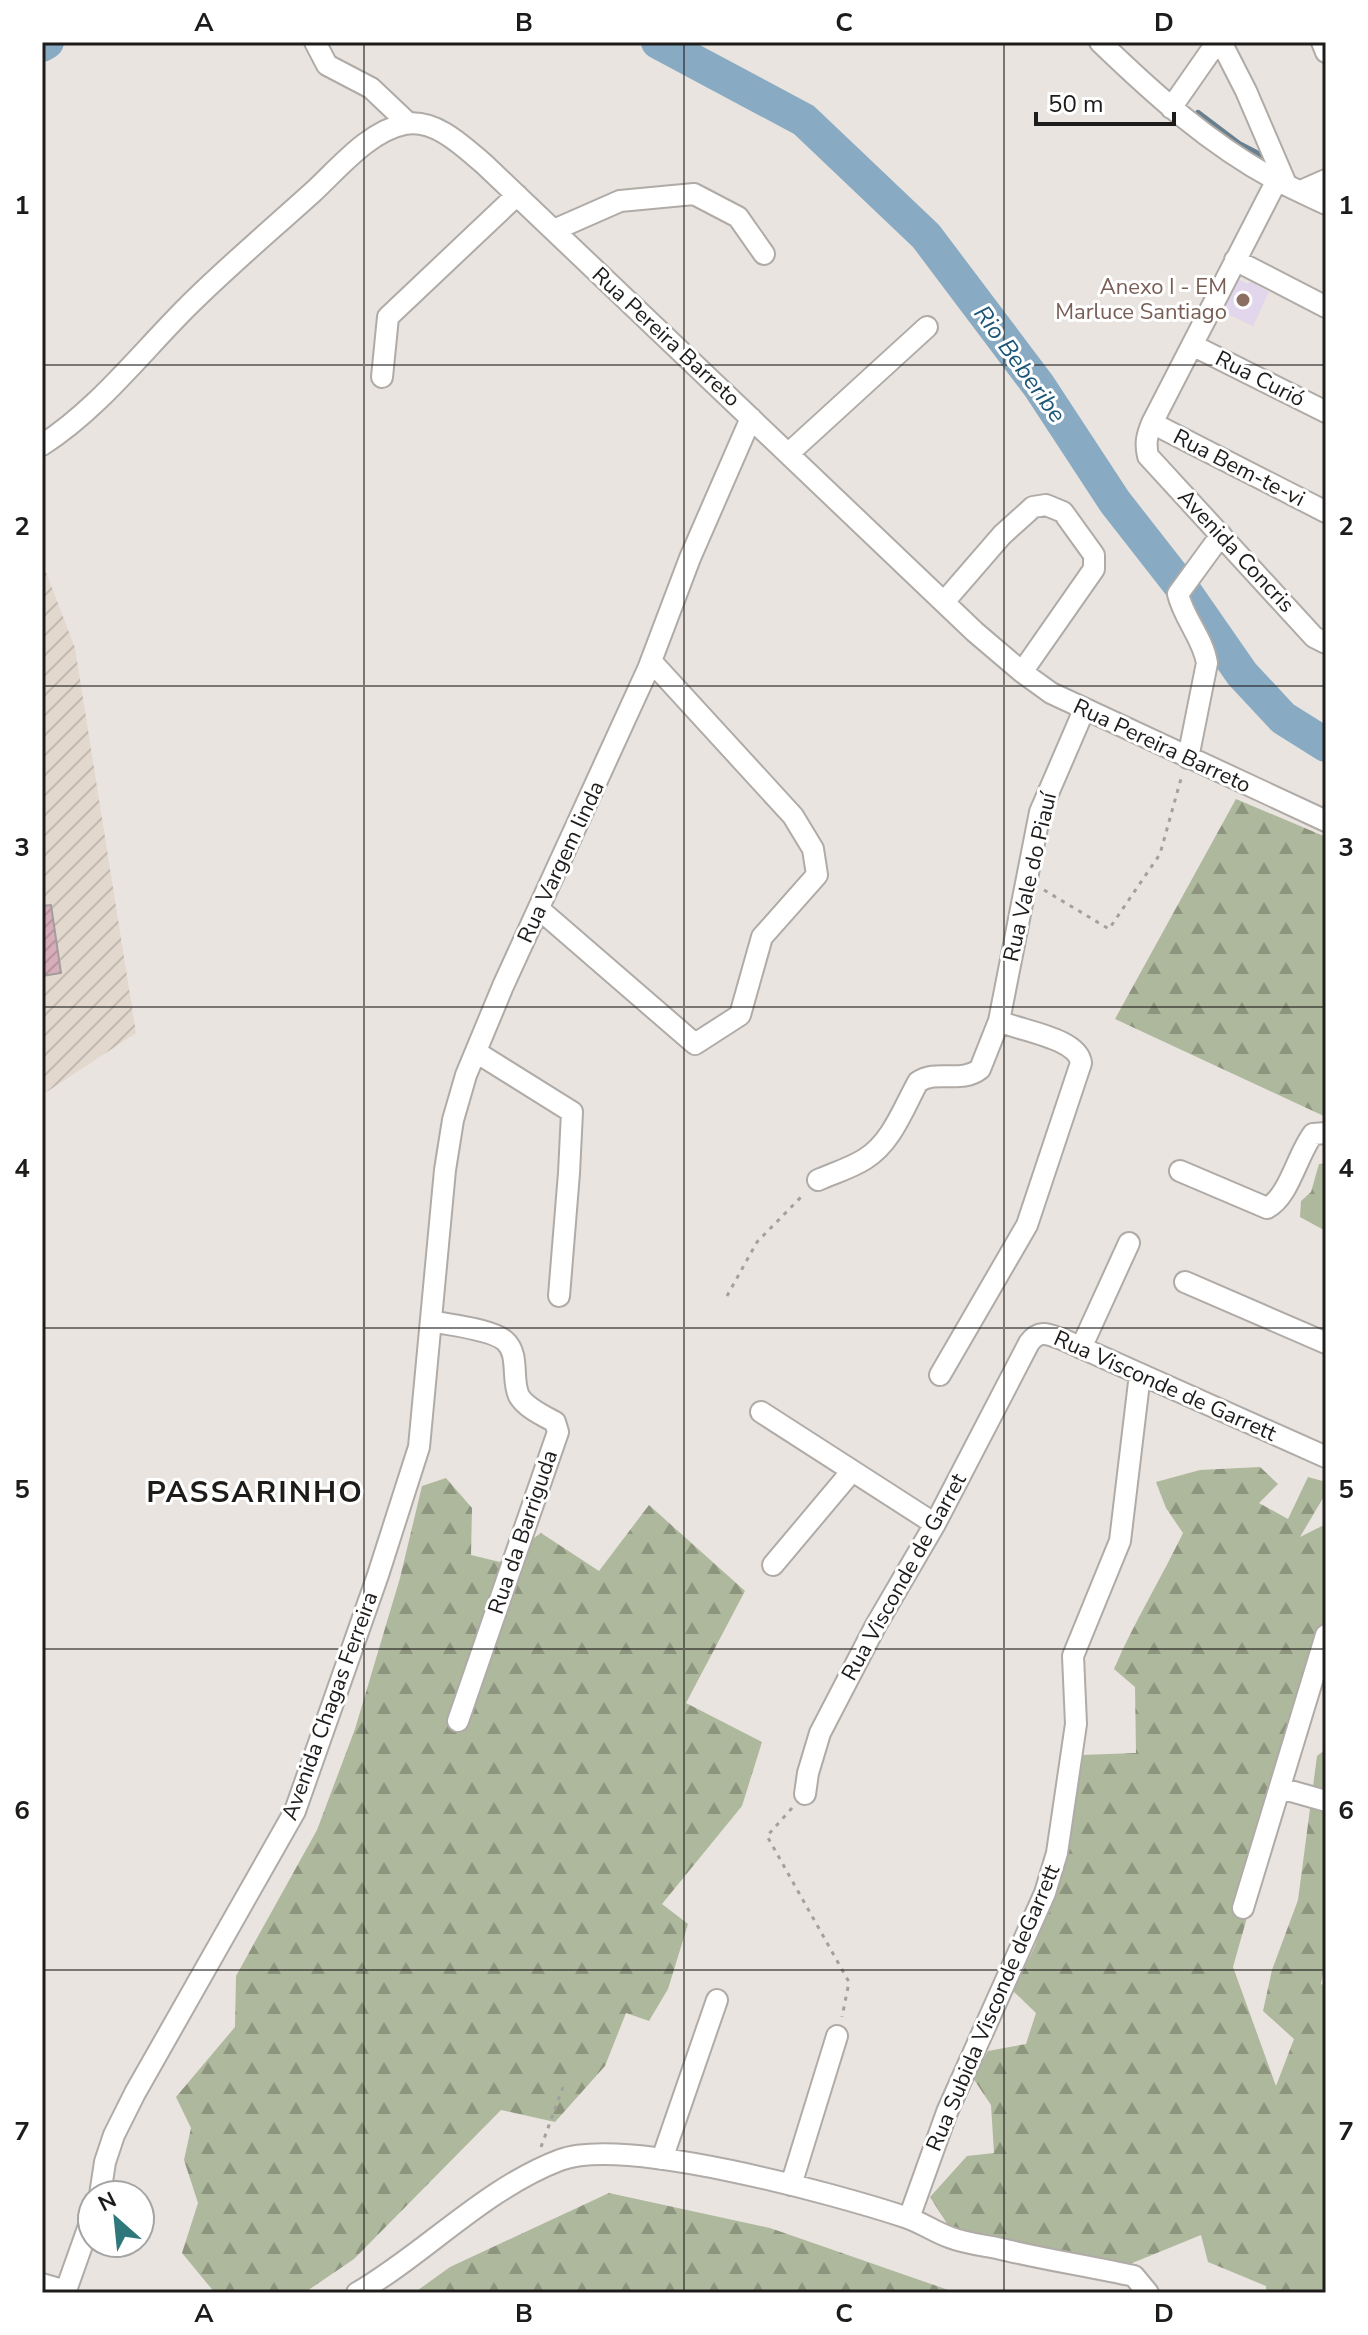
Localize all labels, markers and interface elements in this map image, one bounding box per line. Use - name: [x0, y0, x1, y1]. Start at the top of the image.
- text: A: [194, 5, 214, 40]
- text: B: [515, 5, 533, 40]
- text: C: [835, 5, 853, 40]
- text: D: [1154, 5, 1174, 40]
- scale bar: [1036, 76, 1174, 126]
- text: 50 m: [1048, 88, 1104, 120]
- text: 1: [14, 188, 30, 223]
- text: 1: [1338, 188, 1354, 223]
- street label: Rua Pereira Barreto: [585, 260, 747, 414]
- place label: Anexo I - EM Marluce Santiago: [1055, 272, 1227, 327]
- marker: Anexo I - EM Marluce Santiago: [1234, 291, 1252, 309]
- water label: Rio Beberibe: [967, 299, 1074, 429]
- street label: Rua Curió: [1210, 344, 1310, 414]
- street label: Rua Bem-te-vi: [1168, 422, 1310, 514]
- street label: Avenida Concris: [1171, 483, 1301, 619]
- text: 2: [14, 509, 30, 544]
- text: 2: [1338, 509, 1354, 544]
- street label: Rua Pereira Barreto: [1068, 692, 1256, 800]
- street label: Rua Vargem linda: [510, 776, 612, 948]
- street label: Rua Vale do Piauí: [996, 788, 1064, 964]
- text: 3: [14, 830, 30, 865]
- text: 3: [1338, 830, 1354, 865]
- text: 4: [14, 1151, 30, 1186]
- text: 4: [1338, 1151, 1354, 1186]
- street label: Rua Visconde de Garrett: [1049, 1323, 1281, 1449]
- street label: Rua da Barriguda: [481, 1446, 565, 1618]
- street label: Rua Visconde de Garret: [834, 1468, 974, 1686]
- text: 5: [14, 1472, 30, 1507]
- district label: PASSARINHO: [146, 1472, 364, 1513]
- text: 5: [1338, 1472, 1354, 1507]
- street label: Avenida Chagas Ferreira: [275, 1588, 385, 1824]
- text: 6: [14, 1793, 30, 1828]
- text: 6: [1338, 1793, 1354, 1828]
- street label: Rua Subida Visconde deGarrett: [919, 1860, 1067, 2156]
- text: 7: [14, 2114, 30, 2149]
- text: 7: [1338, 2114, 1354, 2149]
- north arrow: [76, 2179, 156, 2259]
- text: N: [93, 2185, 122, 2219]
- text: A: [194, 2296, 214, 2331]
- text: B: [515, 2296, 533, 2331]
- text: C: [835, 2296, 853, 2331]
- text: D: [1154, 2296, 1174, 2331]

